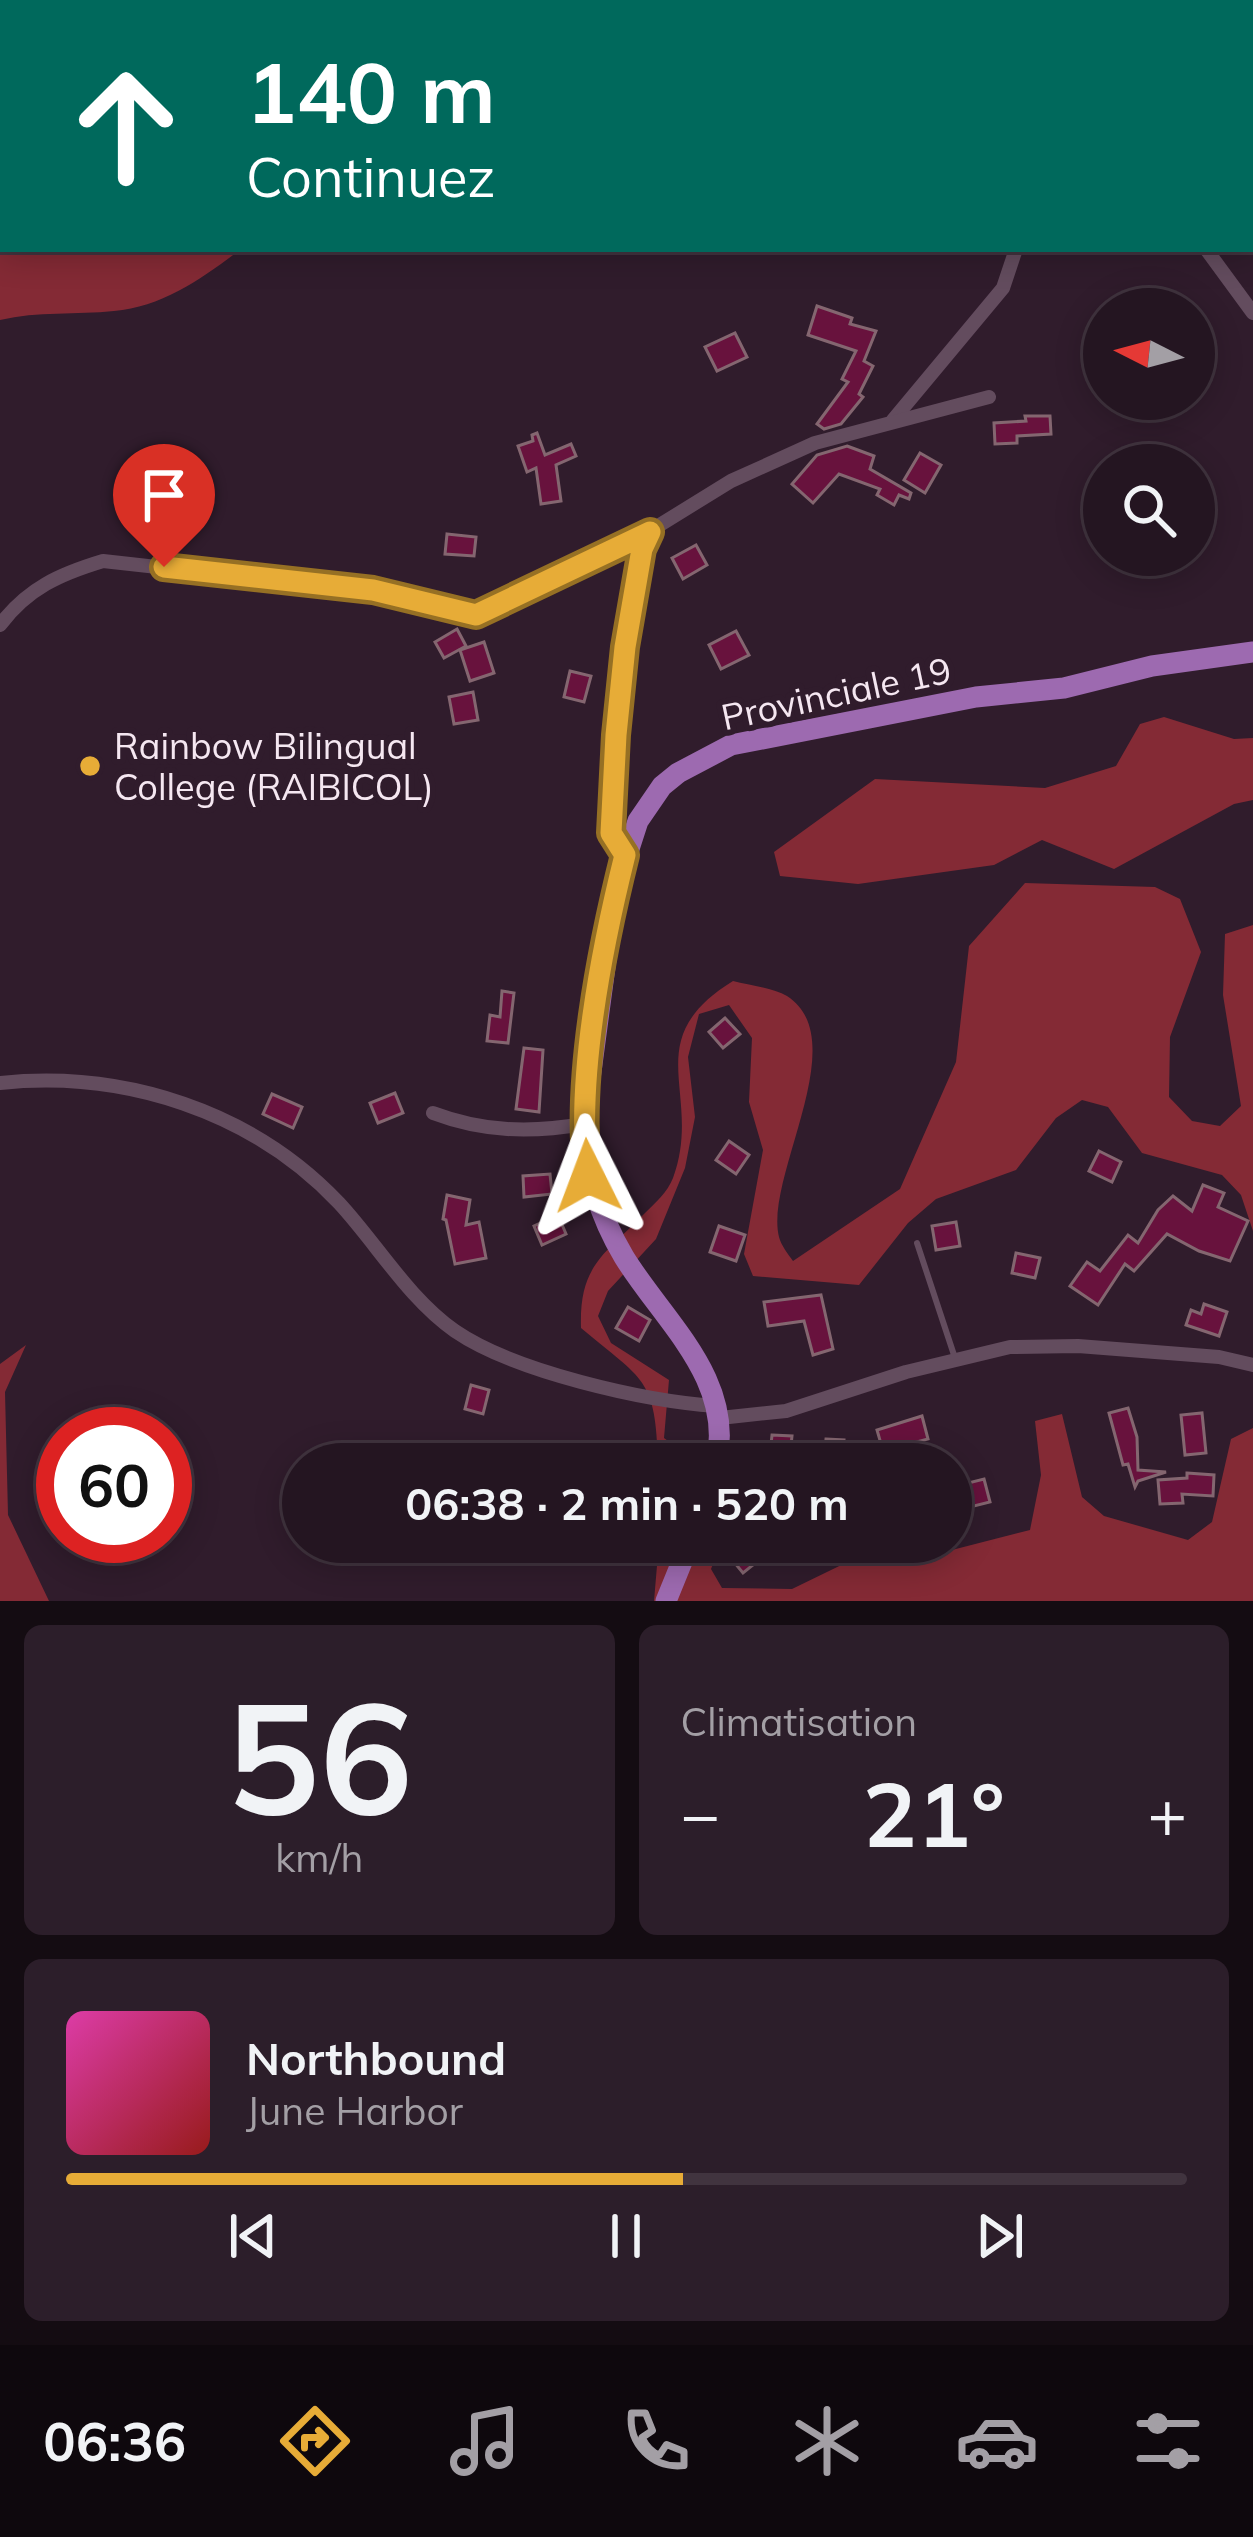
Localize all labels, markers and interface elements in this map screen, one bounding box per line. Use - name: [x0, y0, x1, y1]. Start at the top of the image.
- text: 140 m: [246, 39, 496, 144]
- icon: ahead: [48, 48, 204, 204]
- text: Continuez: [246, 143, 495, 211]
- north arrow: [1083, 288, 1215, 420]
- map controls: [1083, 288, 1215, 576]
- pin: [113, 444, 215, 567]
- button: search: [1083, 444, 1215, 576]
- icon: arrive: [131, 462, 197, 528]
- street label: Provinciale 19: [717, 647, 955, 739]
- place label: Rainbow Bilingual College (RAIBICOL): [114, 723, 434, 809]
- marker: Rainbow Bilingual College (RAIBICOL): [77, 753, 103, 779]
- position arrow: [525, 1113, 651, 1239]
- speed limit sign: 60: [36, 1407, 192, 1563]
- text: 06:38 · 2 min · 520 m: [405, 1475, 849, 1531]
- text: 56: [226, 1657, 413, 1853]
- text: Climatisation: [681, 1697, 917, 1746]
- text: 21°: [863, 1757, 1005, 1870]
- text: −: [681, 1772, 720, 1855]
- text: +: [1147, 1772, 1187, 1855]
- text: km/h: [275, 1833, 363, 1882]
- text: Northbound: [246, 2030, 506, 2086]
- text: June Harbor: [246, 2086, 463, 2135]
- icon: previous: [220, 2203, 286, 2269]
- icon: pause: [593, 2203, 659, 2269]
- icon: next: [967, 2203, 1033, 2269]
- icon: directions: [273, 2399, 357, 2483]
- icon: music: [443, 2399, 527, 2483]
- icon: phone: [614, 2399, 698, 2483]
- icon: climate: [785, 2399, 869, 2483]
- icon: car: [955, 2399, 1039, 2483]
- icon: filters: [1126, 2399, 1210, 2483]
- text: 06:36: [43, 2407, 186, 2475]

